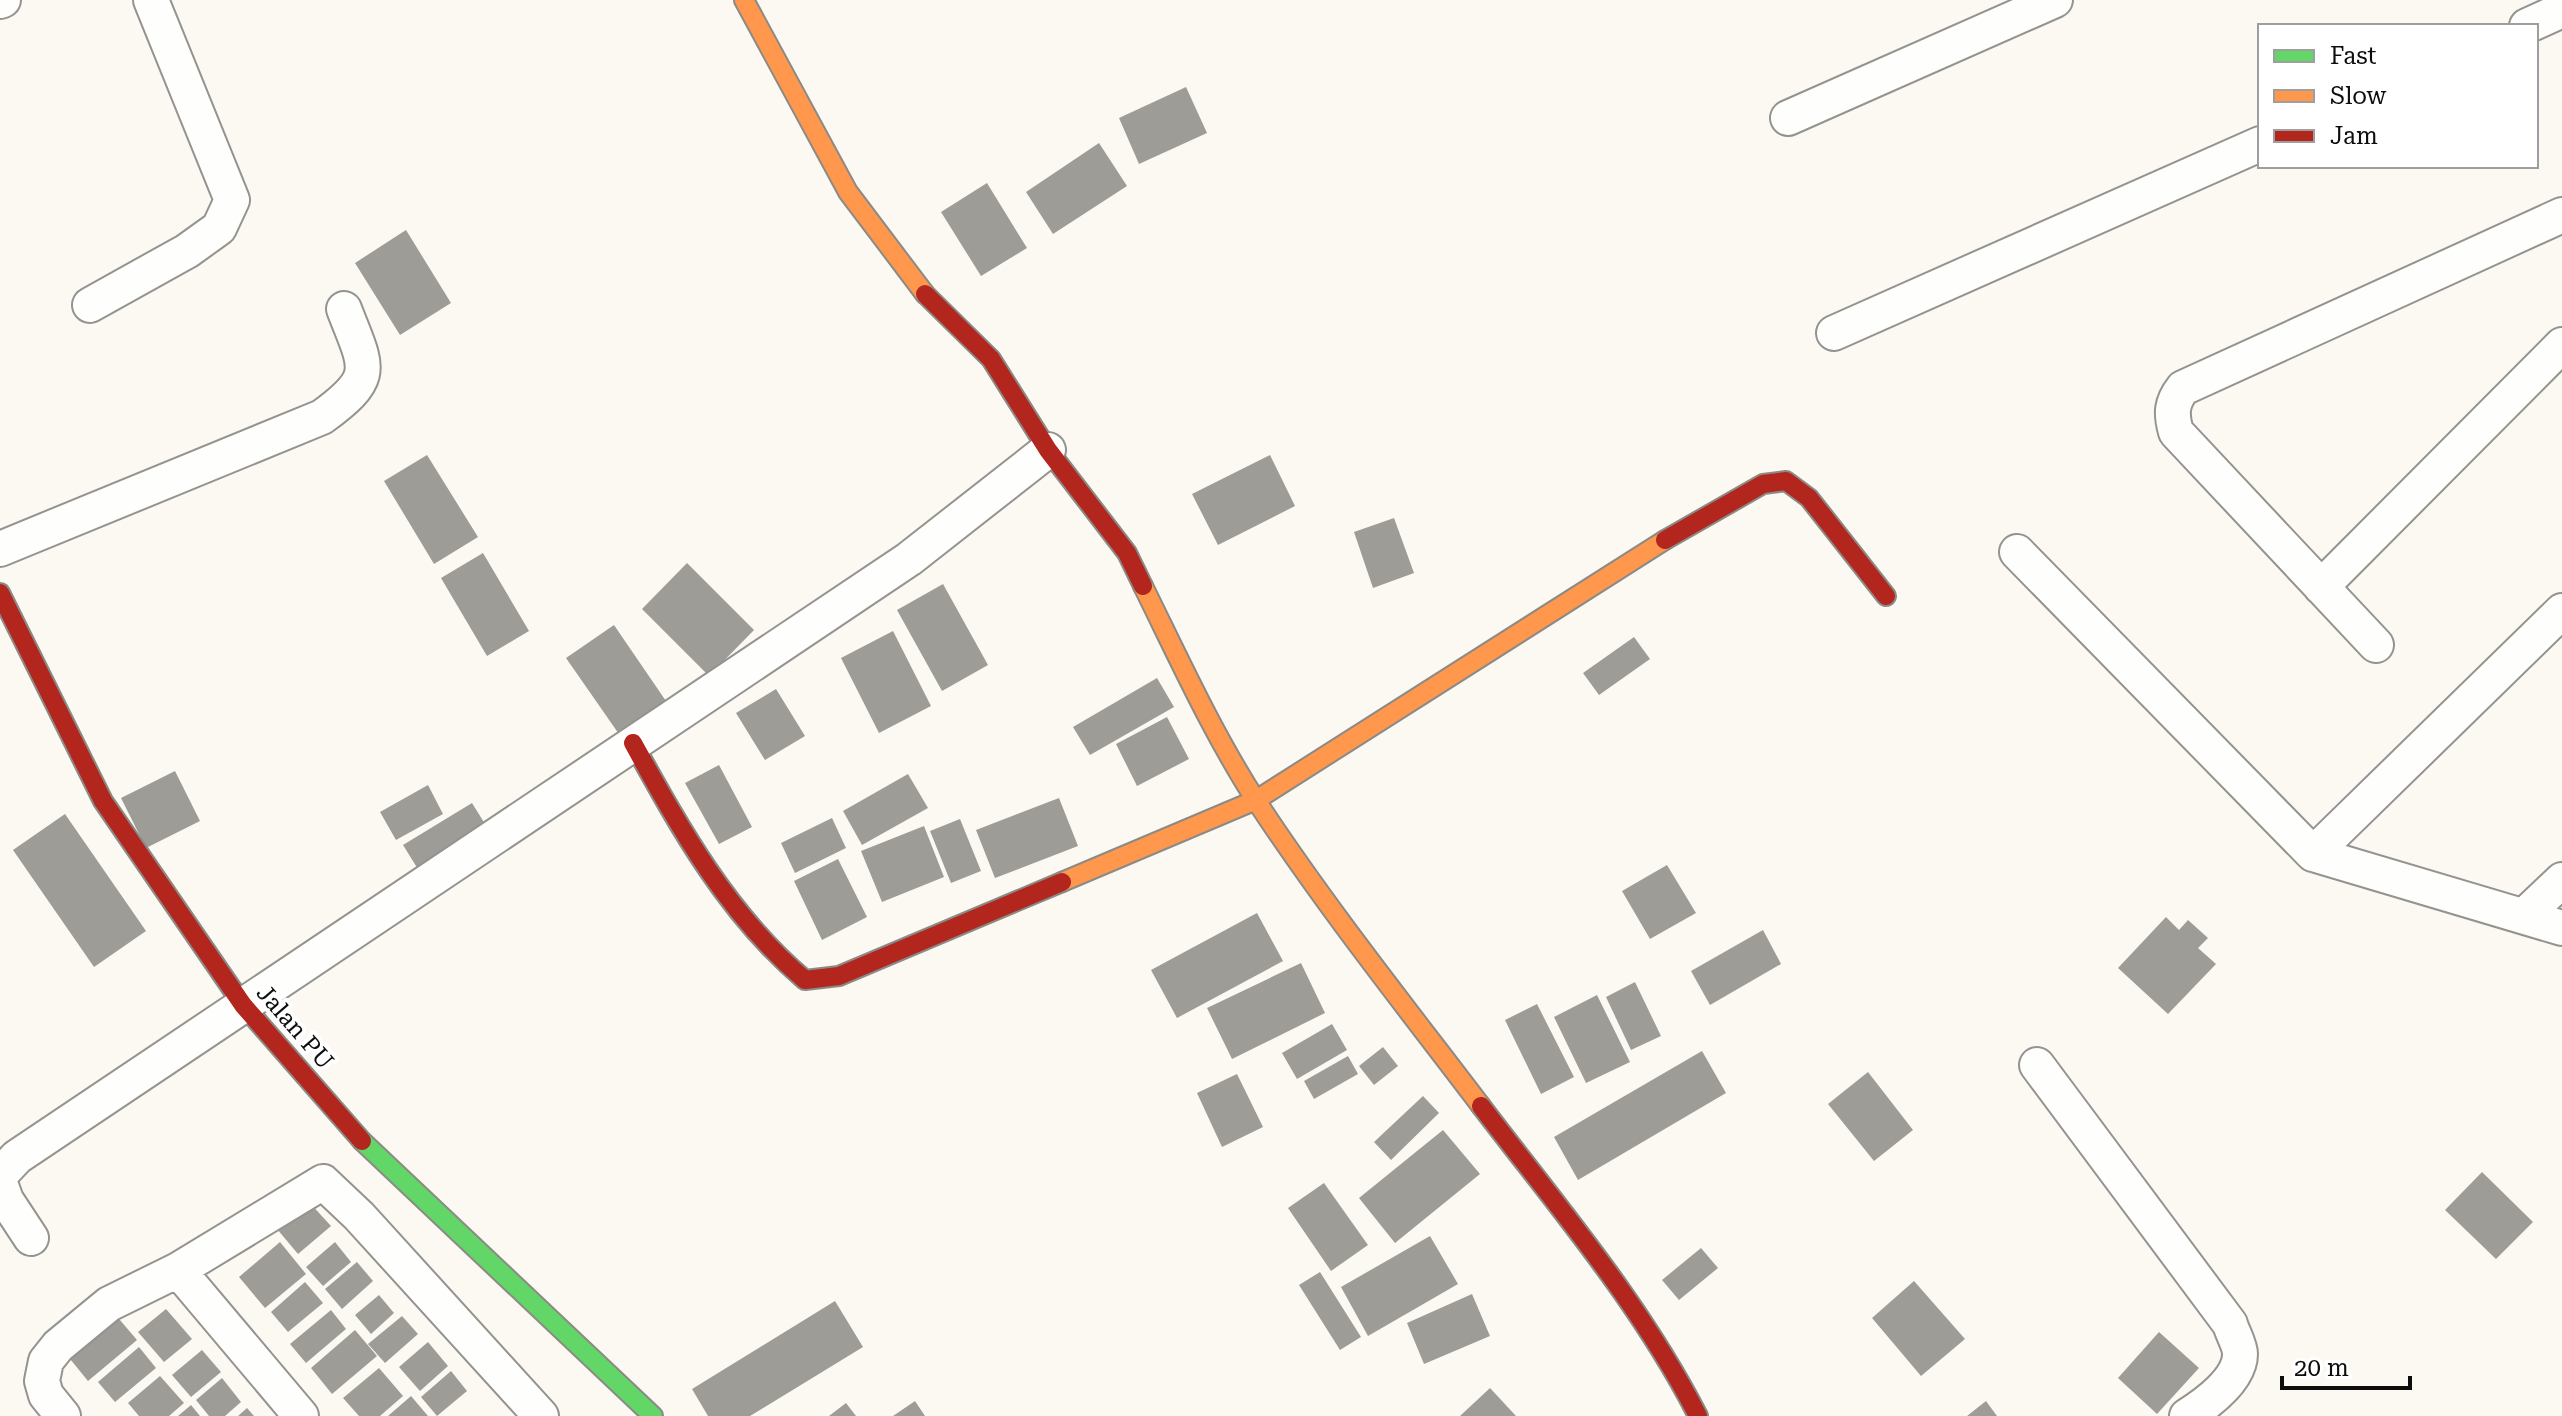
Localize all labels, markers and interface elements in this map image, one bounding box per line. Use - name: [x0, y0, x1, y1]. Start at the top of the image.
- legend: [2258, 24, 2538, 168]
- text: Fast: [2330, 42, 2377, 70]
- text: Slow: [2330, 82, 2387, 110]
- text: Jam: [2330, 122, 2378, 150]
- street label: Jalan PU: [251, 979, 339, 1075]
- scale bar: [2282, 1340, 2410, 1390]
- text: 20 m: [2294, 1354, 2349, 1382]

